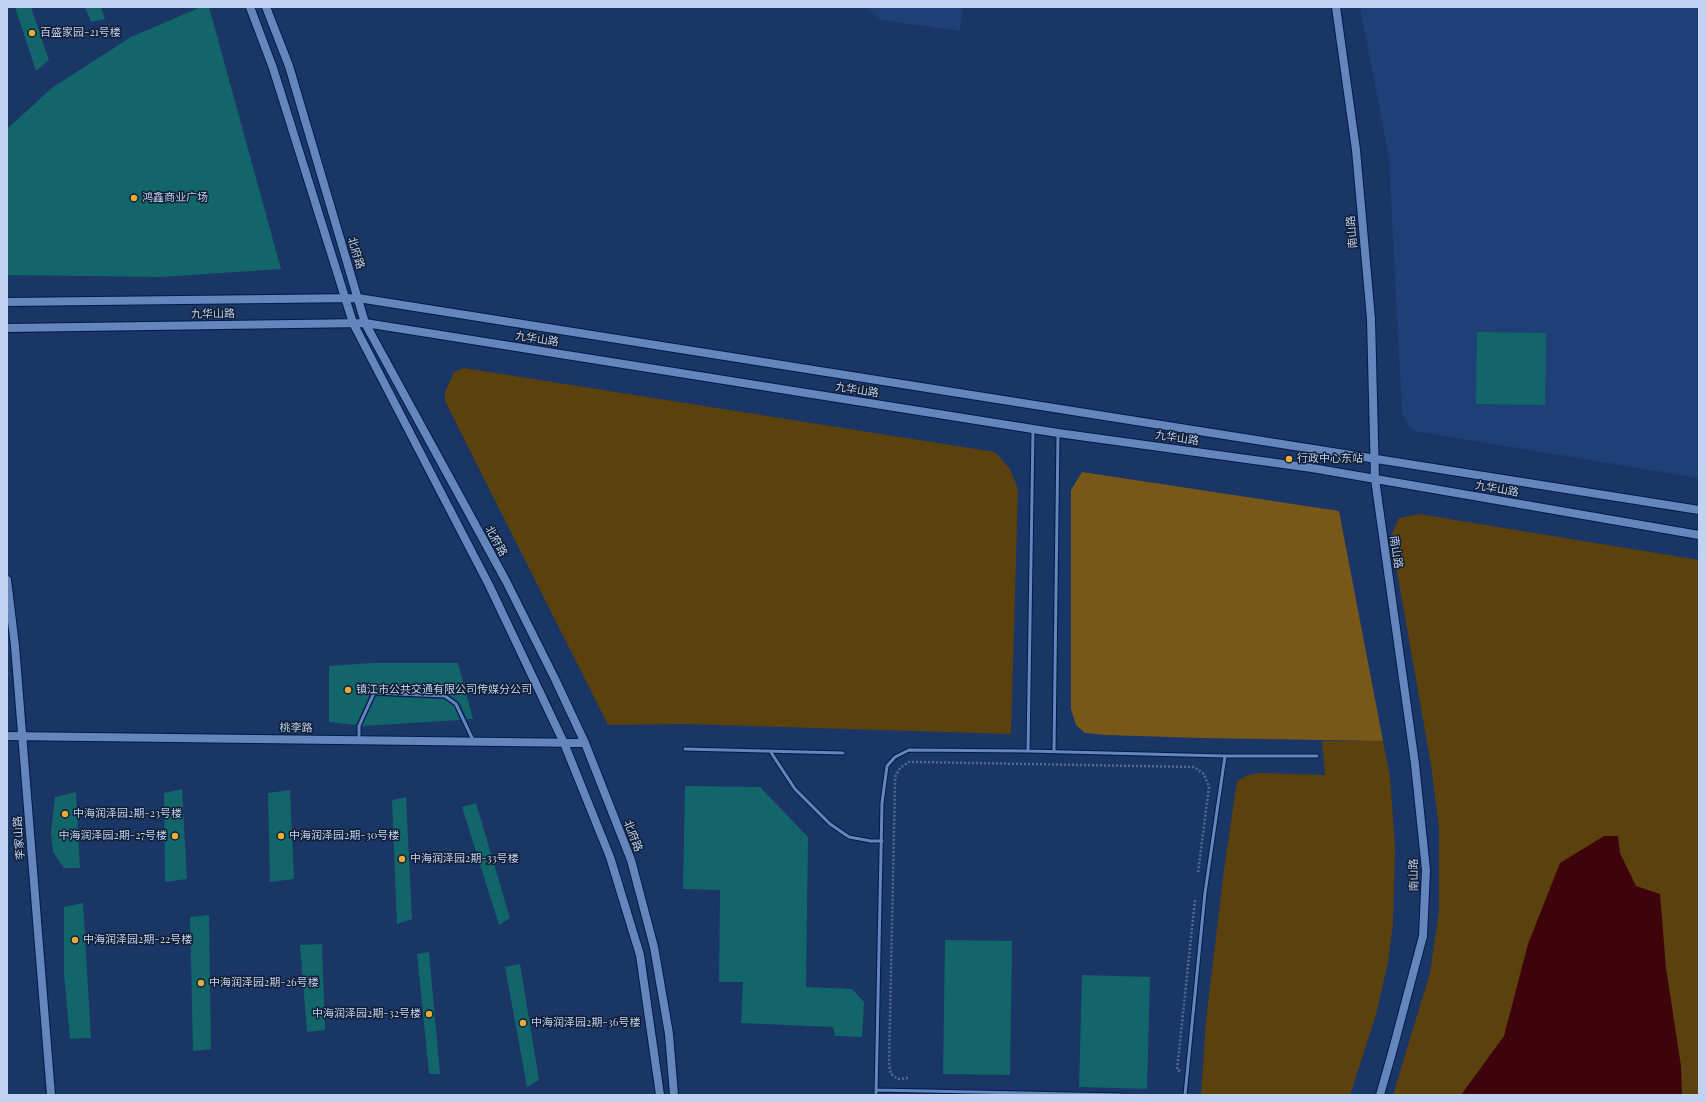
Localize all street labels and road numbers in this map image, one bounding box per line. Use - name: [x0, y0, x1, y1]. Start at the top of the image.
- street label: 南山路: [1344, 215, 1360, 249]
- street label: 北府路: [345, 235, 367, 271]
- street label: 九华山路: [191, 307, 235, 321]
- street label: 九华山路: [514, 329, 560, 349]
- street label: 九华山路: [834, 380, 880, 400]
- street label: 九华山路: [1154, 428, 1200, 448]
- street label: 九华山路: [1474, 479, 1520, 499]
- street label: 北府路: [482, 523, 510, 559]
- street label: 南山路: [1387, 535, 1405, 569]
- street label: 桃李路: [279, 721, 313, 735]
- street label: 李家山路: [11, 816, 27, 860]
- street label: 北府路: [621, 818, 645, 854]
- street label: 南山路: [1407, 858, 1421, 892]

